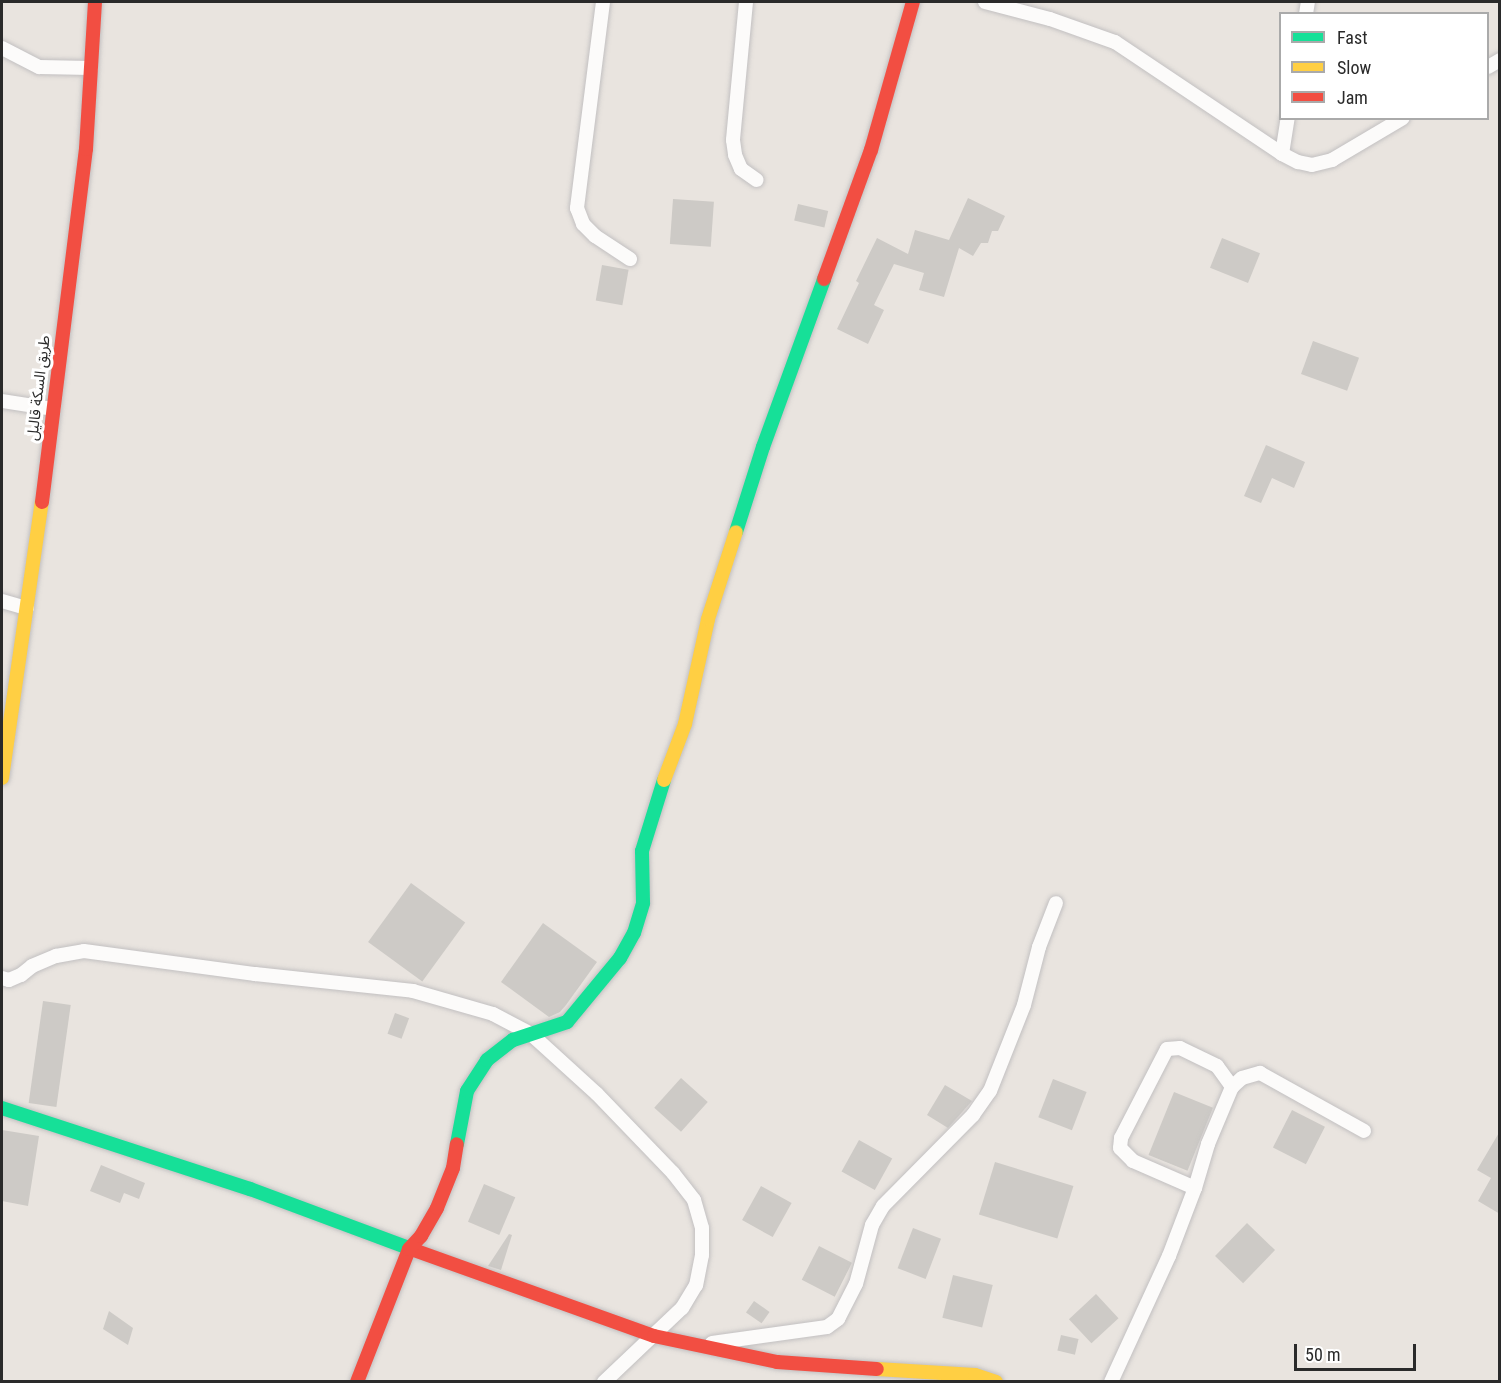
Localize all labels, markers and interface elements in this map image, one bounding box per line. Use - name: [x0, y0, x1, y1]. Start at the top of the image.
- legend: [1279, 12, 1489, 120]
- text: Fast: [1337, 27, 1368, 48]
- text: Slow: [1337, 57, 1371, 78]
- text: Jam: [1337, 87, 1368, 108]
- street label: طريق السكة قاليل: [24, 334, 54, 442]
- scale bar: [1297, 1332, 1418, 1370]
- text: 50 m: [1305, 1344, 1340, 1365]

